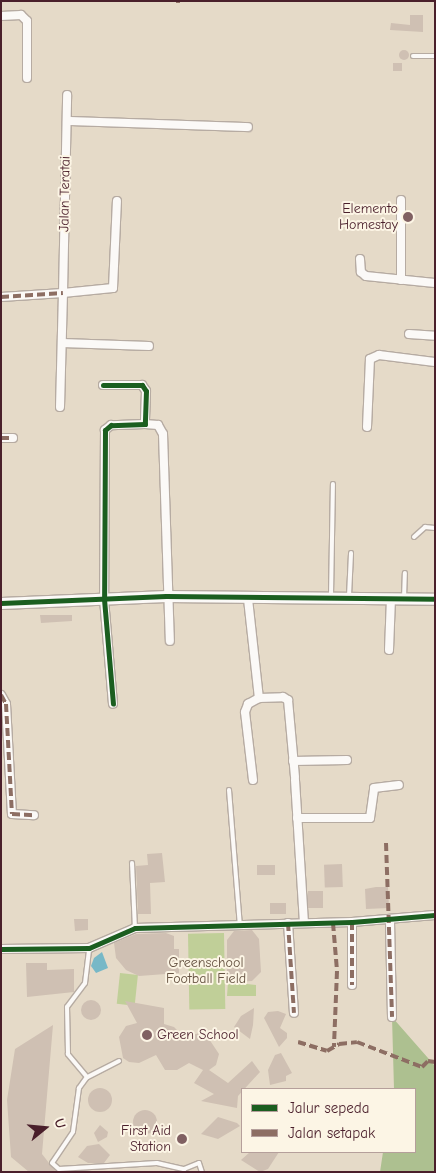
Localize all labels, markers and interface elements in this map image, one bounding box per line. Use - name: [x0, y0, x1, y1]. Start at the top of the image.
- street label: Jalan Teratai: [56, 156, 74, 232]
- place label: Elemento Homestay: [339, 201, 398, 233]
- marker: Elemento Homestay: [402, 211, 414, 223]
- park label: Greenschool Football Field: [166, 955, 246, 988]
- place label: Green School: [157, 1027, 239, 1043]
- marker: Green School: [141, 1029, 153, 1041]
- legend: [241, 1088, 416, 1153]
- text: Jalur sepeda: [288, 1099, 369, 1117]
- north arrow: [20, 1103, 70, 1153]
- text: U: [50, 1117, 69, 1130]
- place label: First Aid Station: [121, 1123, 171, 1156]
- text: Jalan setapak: [288, 1124, 375, 1142]
- marker: First Aid Station: [175, 1132, 189, 1146]

